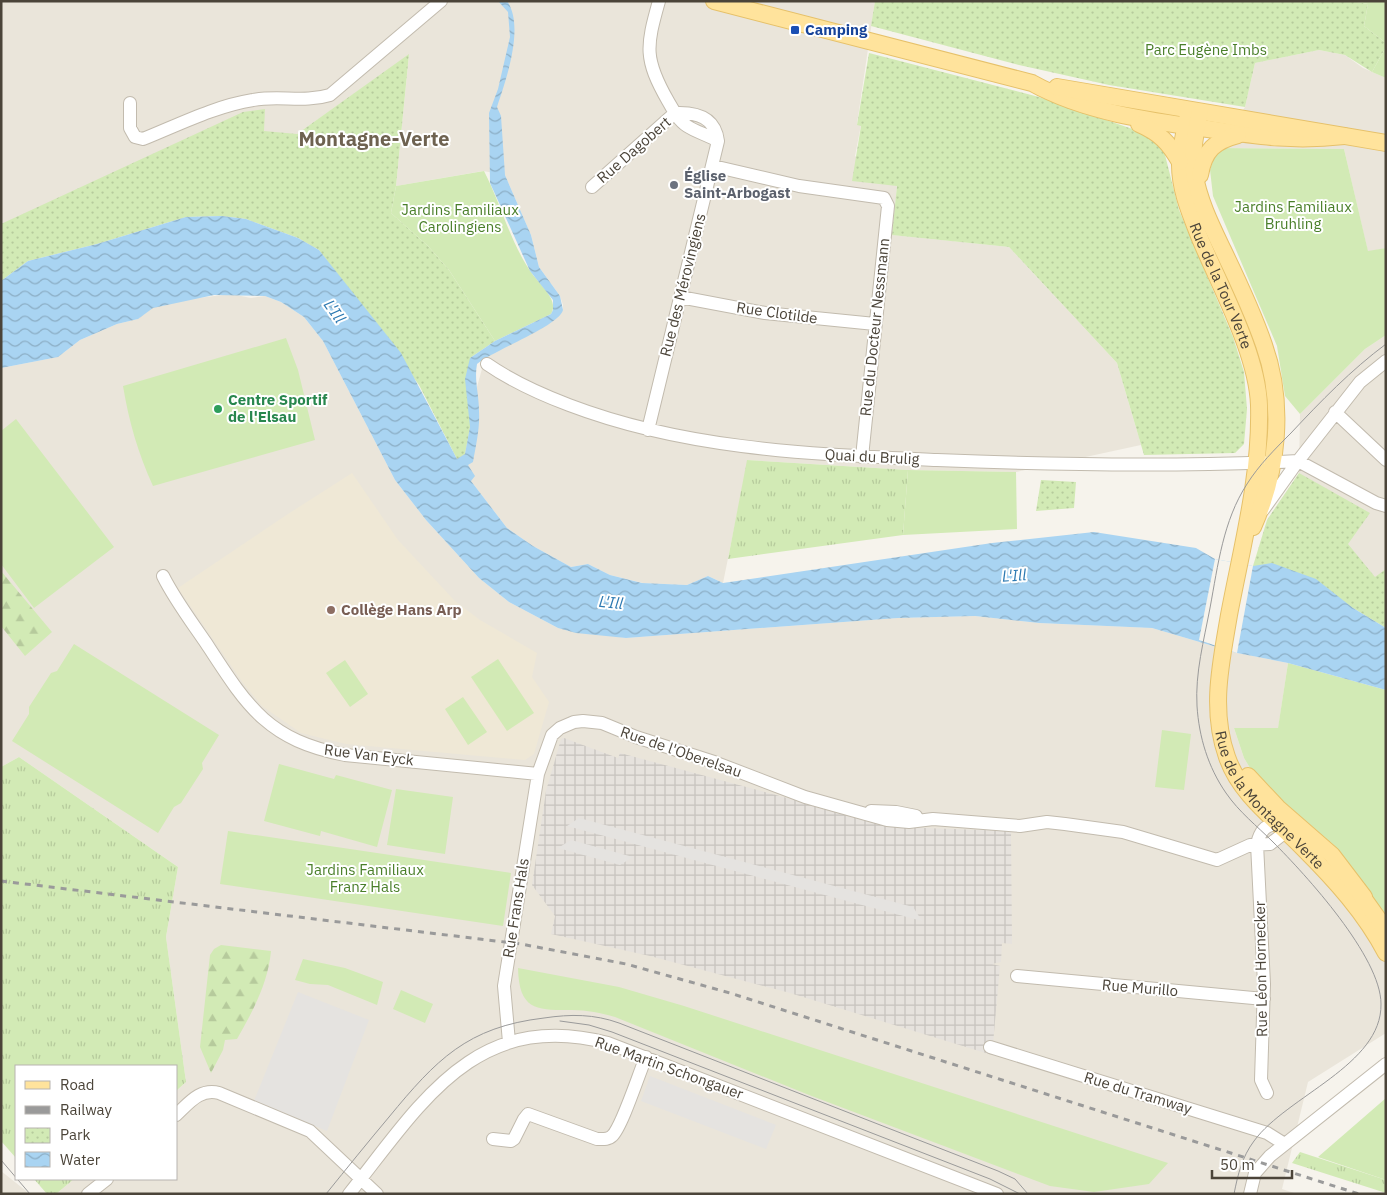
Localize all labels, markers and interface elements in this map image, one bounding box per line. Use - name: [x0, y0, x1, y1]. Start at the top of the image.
- place label: Camping: [805, 20, 868, 39]
- marker: Camping: [789, 24, 801, 36]
- park label: Parc Eugène Imbs: [1145, 40, 1267, 59]
- street label: Rue Dagobert: [593, 112, 675, 187]
- district label: Montagne-Verte: [298, 125, 450, 152]
- place label: Église Saint-Arbogast: [684, 166, 791, 202]
- marker: Église Saint-Arbogast: [668, 179, 680, 191]
- park label: Jardins Familiaux Bruhling: [1234, 197, 1352, 233]
- park label: Jardins Familiaux Carolingiens: [401, 200, 519, 236]
- street label: Rue des Mérovingiens: [655, 211, 710, 359]
- street label: Rue de la Tour Verte: [1186, 220, 1256, 351]
- street label: Rue du Docteur Nessmann: [856, 237, 893, 417]
- water label: L'Ill: [320, 295, 351, 327]
- street label: Rue Clotilde: [735, 297, 819, 328]
- place label: Centre Sportif de l'Elsau: [228, 390, 328, 426]
- marker: Centre Sportif de l'Elsau: [212, 403, 224, 415]
- street label: Quai du Brulig: [824, 445, 920, 468]
- water label: L'Ill: [1001, 564, 1028, 586]
- water label: L'Ill: [598, 591, 625, 613]
- place label: Collège Hans Arp: [341, 600, 462, 619]
- marker: Collège Hans Arp: [325, 604, 337, 616]
- street label: Rue de l'Oberelsau: [618, 722, 744, 781]
- street label: Rue de la Montagne Verte: [1211, 729, 1329, 873]
- street label: Rue Van Eyck: [323, 740, 415, 769]
- street label: Rue Frans Hals: [498, 857, 533, 959]
- park label: Jardins Familiaux Franz Hals: [306, 860, 424, 896]
- street label: Rue Léon Hornecker: [1250, 900, 1271, 1037]
- street label: Rue Murillo: [1101, 975, 1179, 1000]
- street label: Rue Martin Schongauer: [592, 1032, 746, 1103]
- legend: [15, 1065, 178, 1180]
- street label: Rue du Tramway: [1082, 1067, 1195, 1118]
- text: Road: [60, 1075, 95, 1094]
- text: Railway: [60, 1100, 113, 1119]
- text: Park: [60, 1125, 90, 1144]
- scale bar: [1212, 1148, 1292, 1180]
- text: Water: [60, 1150, 101, 1169]
- text: 50 m: [1220, 1155, 1255, 1174]

